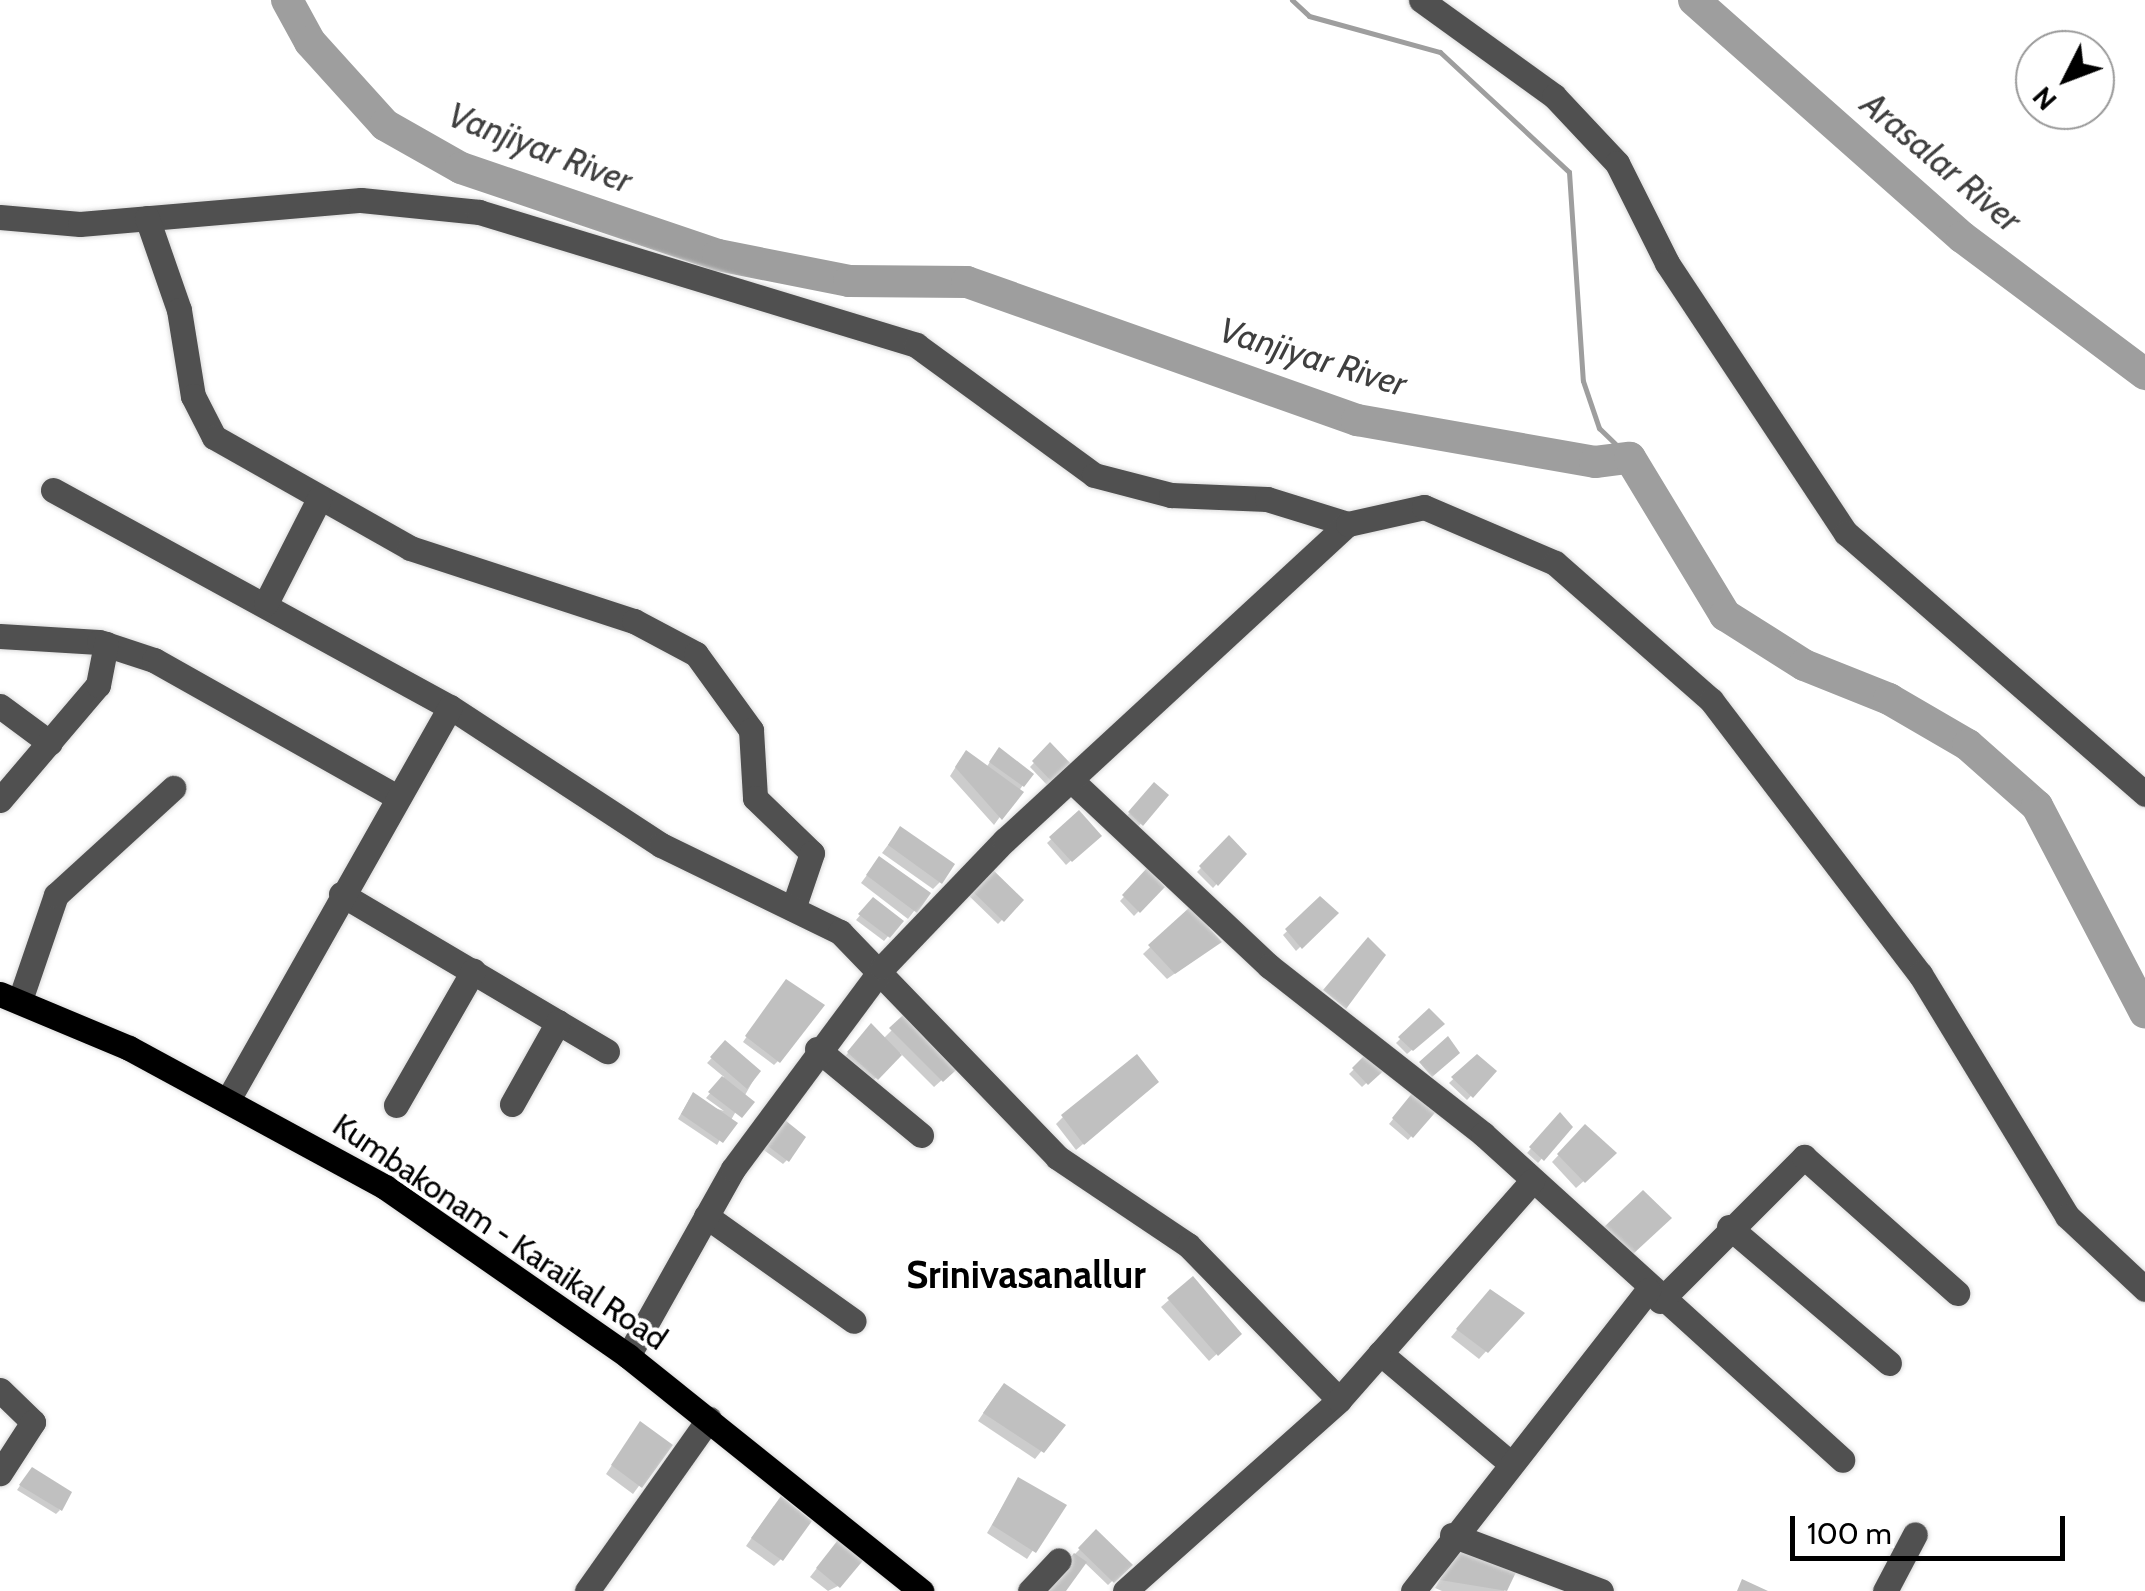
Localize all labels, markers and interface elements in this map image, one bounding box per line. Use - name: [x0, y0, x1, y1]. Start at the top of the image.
- north arrow: [2015, 30, 2115, 130]
- text: N: [2025, 80, 2063, 117]
- water label: Arasalar River: [1853, 83, 2029, 241]
- water label: Vanjiyar River: [442, 94, 638, 202]
- water label: Vanjiyar River: [1215, 309, 1411, 405]
- street label: Kumbakonam - Karaikal Road: [326, 1106, 674, 1358]
- district label: Srinivasanallur: [906, 1252, 1146, 1298]
- scale bar: [1795, 1496, 2070, 1558]
- text: 100 m: [1807, 1515, 1892, 1552]

